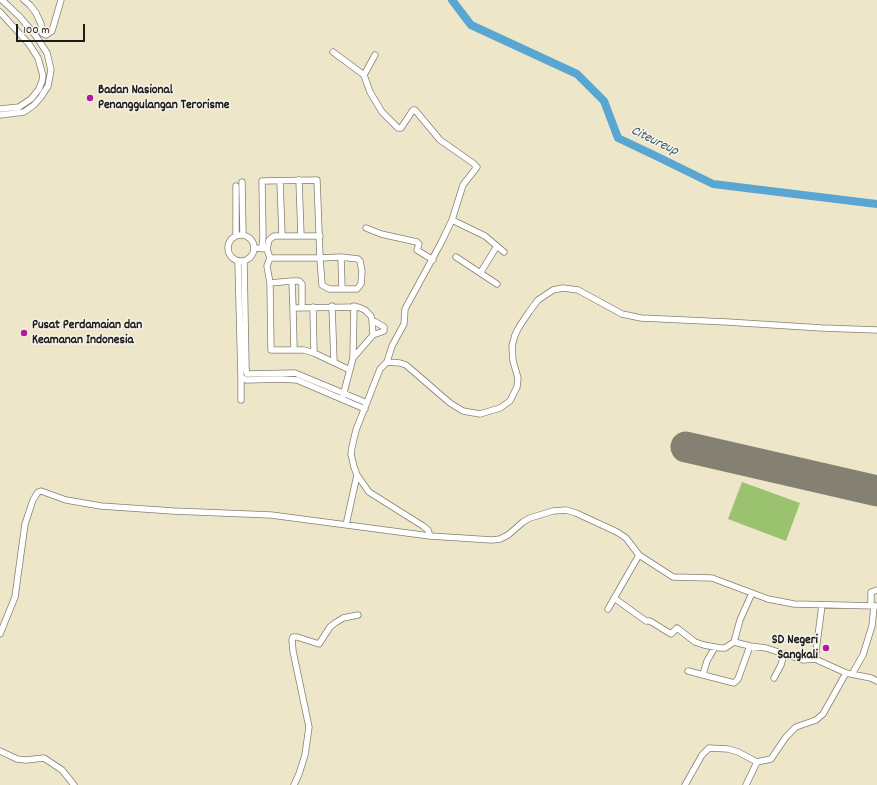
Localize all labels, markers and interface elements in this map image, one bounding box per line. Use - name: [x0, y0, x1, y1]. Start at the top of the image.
- scale bar: [18, 16, 87, 42]
- text: 100 m: [23, 22, 50, 39]
- place label: Badan Nasional Penanggulangan Terorisme: [98, 83, 230, 114]
- marker: Badan Nasional Penanggulangan Terorisme: [85, 93, 95, 103]
- water label: Citeureup: [628, 123, 680, 161]
- place label: Pusat Perdamaian dan Keamanan Indonesia: [32, 318, 142, 349]
- marker: Pusat Perdamaian dan Keamanan Indonesia: [19, 328, 29, 338]
- place label: SD Negeri Sangkali: [772, 633, 818, 664]
- marker: SD Negeri Sangkali: [821, 643, 831, 653]

